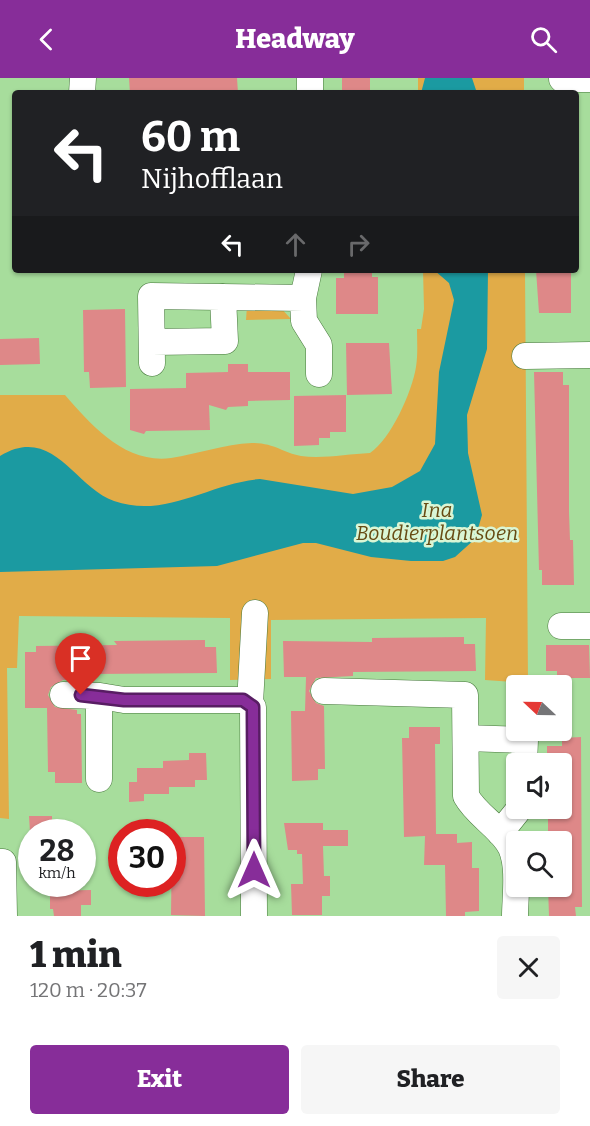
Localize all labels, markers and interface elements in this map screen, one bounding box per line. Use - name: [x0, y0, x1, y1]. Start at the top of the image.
- icon: back: [30, 23, 63, 56]
- text: Headway: [235, 23, 355, 55]
- icon: search: [527, 23, 560, 56]
- text: 60 m: [141, 112, 240, 162]
- icon: left: [42, 114, 120, 192]
- text: Nijhofflaan: [141, 163, 283, 195]
- icon: left: [216, 228, 249, 261]
- icon: ahead: [279, 228, 312, 261]
- icon: right: [342, 228, 375, 261]
- park label: Ina Boudierplantsoen: [356, 498, 518, 545]
- pin: [55, 633, 106, 695]
- icon: arrive: [64, 642, 97, 675]
- north arrow: [506, 675, 572, 741]
- map controls: [506, 675, 572, 897]
- button: sound: [506, 753, 572, 819]
- speed limit sign: 30: [108, 819, 186, 897]
- button: search: [506, 831, 572, 897]
- text: 28: [40, 833, 74, 869]
- position arrow: [222, 838, 286, 902]
- text: km/h: [38, 864, 76, 882]
- text: 1 min: [30, 933, 122, 977]
- button: close: [497, 936, 560, 999]
- text: 120 m · 20:37: [30, 978, 146, 1002]
- button: Exit: [30, 1045, 289, 1114]
- button: Share: [301, 1045, 560, 1114]

